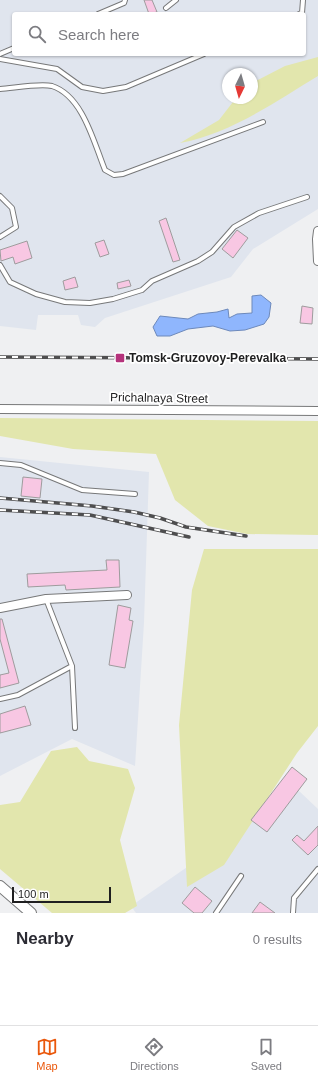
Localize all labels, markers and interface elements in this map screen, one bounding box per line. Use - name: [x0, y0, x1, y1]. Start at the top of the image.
- search box: [12, 12, 306, 56]
- icon: search: [26, 23, 48, 45]
- text: Search here: [58, 26, 140, 43]
- north arrow: [222, 68, 258, 104]
- place label: Tomsk-Gruzovoy-Perevalka: [129, 351, 286, 365]
- marker: Tomsk-Gruzovoy-Perevalka: [114, 352, 126, 364]
- street label: Prichalnaya Street: [110, 390, 209, 406]
- scale bar: [12, 885, 111, 904]
- text: 100 m: [18, 888, 49, 900]
- text: Nearby: [16, 929, 74, 948]
- text: 0 results: [253, 932, 302, 947]
- tab: Map: [36, 1036, 58, 1072]
- tab: Directions: [130, 1036, 179, 1072]
- tab: Saved: [251, 1036, 282, 1072]

